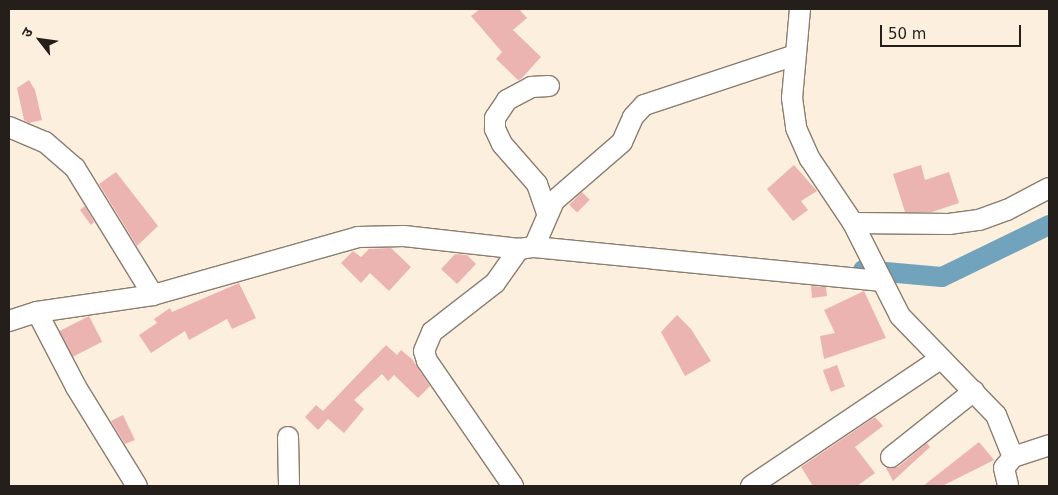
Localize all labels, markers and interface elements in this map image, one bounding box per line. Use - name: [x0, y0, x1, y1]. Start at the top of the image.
- north arrow: [15, 15, 65, 65]
- scale bar: [883, 15, 1024, 47]
- text: उ: [18, 25, 36, 40]
- text: 50 m: [888, 25, 926, 43]

